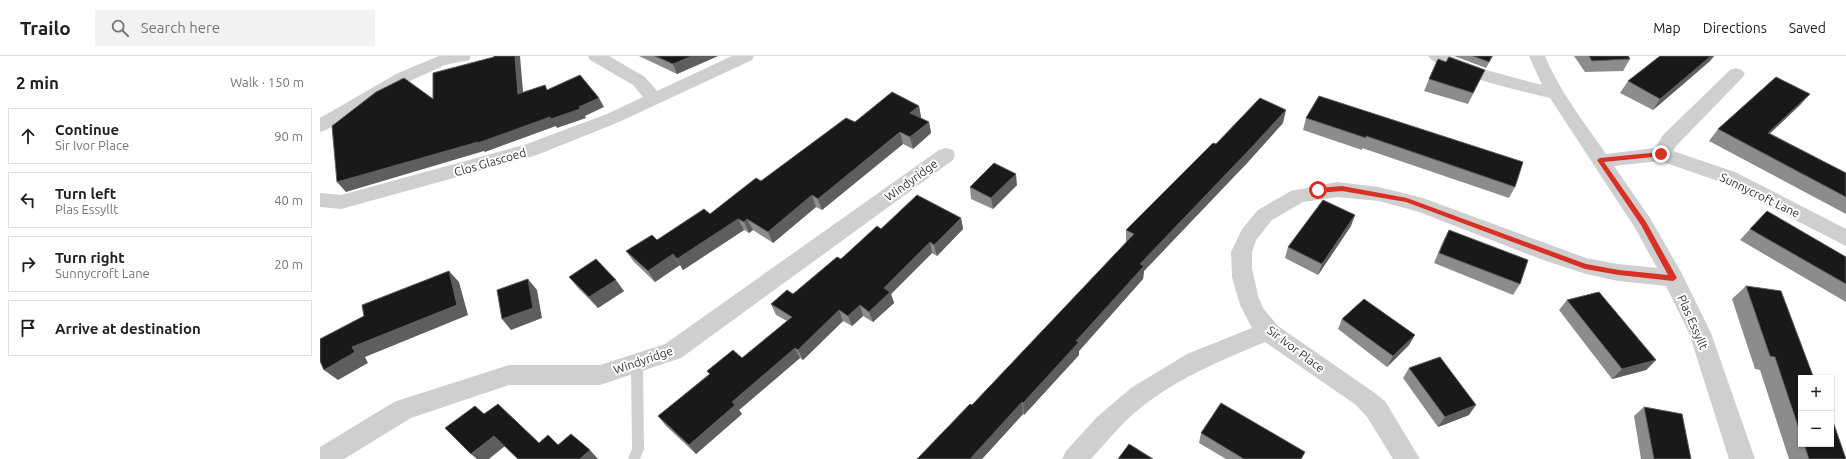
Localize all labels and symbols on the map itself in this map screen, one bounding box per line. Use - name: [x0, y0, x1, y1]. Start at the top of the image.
- route end: [1652, 145, 1670, 163]
- street label: Clos Glascoed: [453, 146, 527, 178]
- street label: Windyridge: [882, 157, 940, 203]
- street label: Sunnycroft Lane: [1718, 170, 1802, 220]
- route start: [1309, 181, 1327, 199]
- street label: Plas Essyllt: [1675, 293, 1711, 352]
- street label: Sir Ivor Place: [1265, 323, 1327, 375]
- street label: Windyridge: [612, 344, 674, 376]

